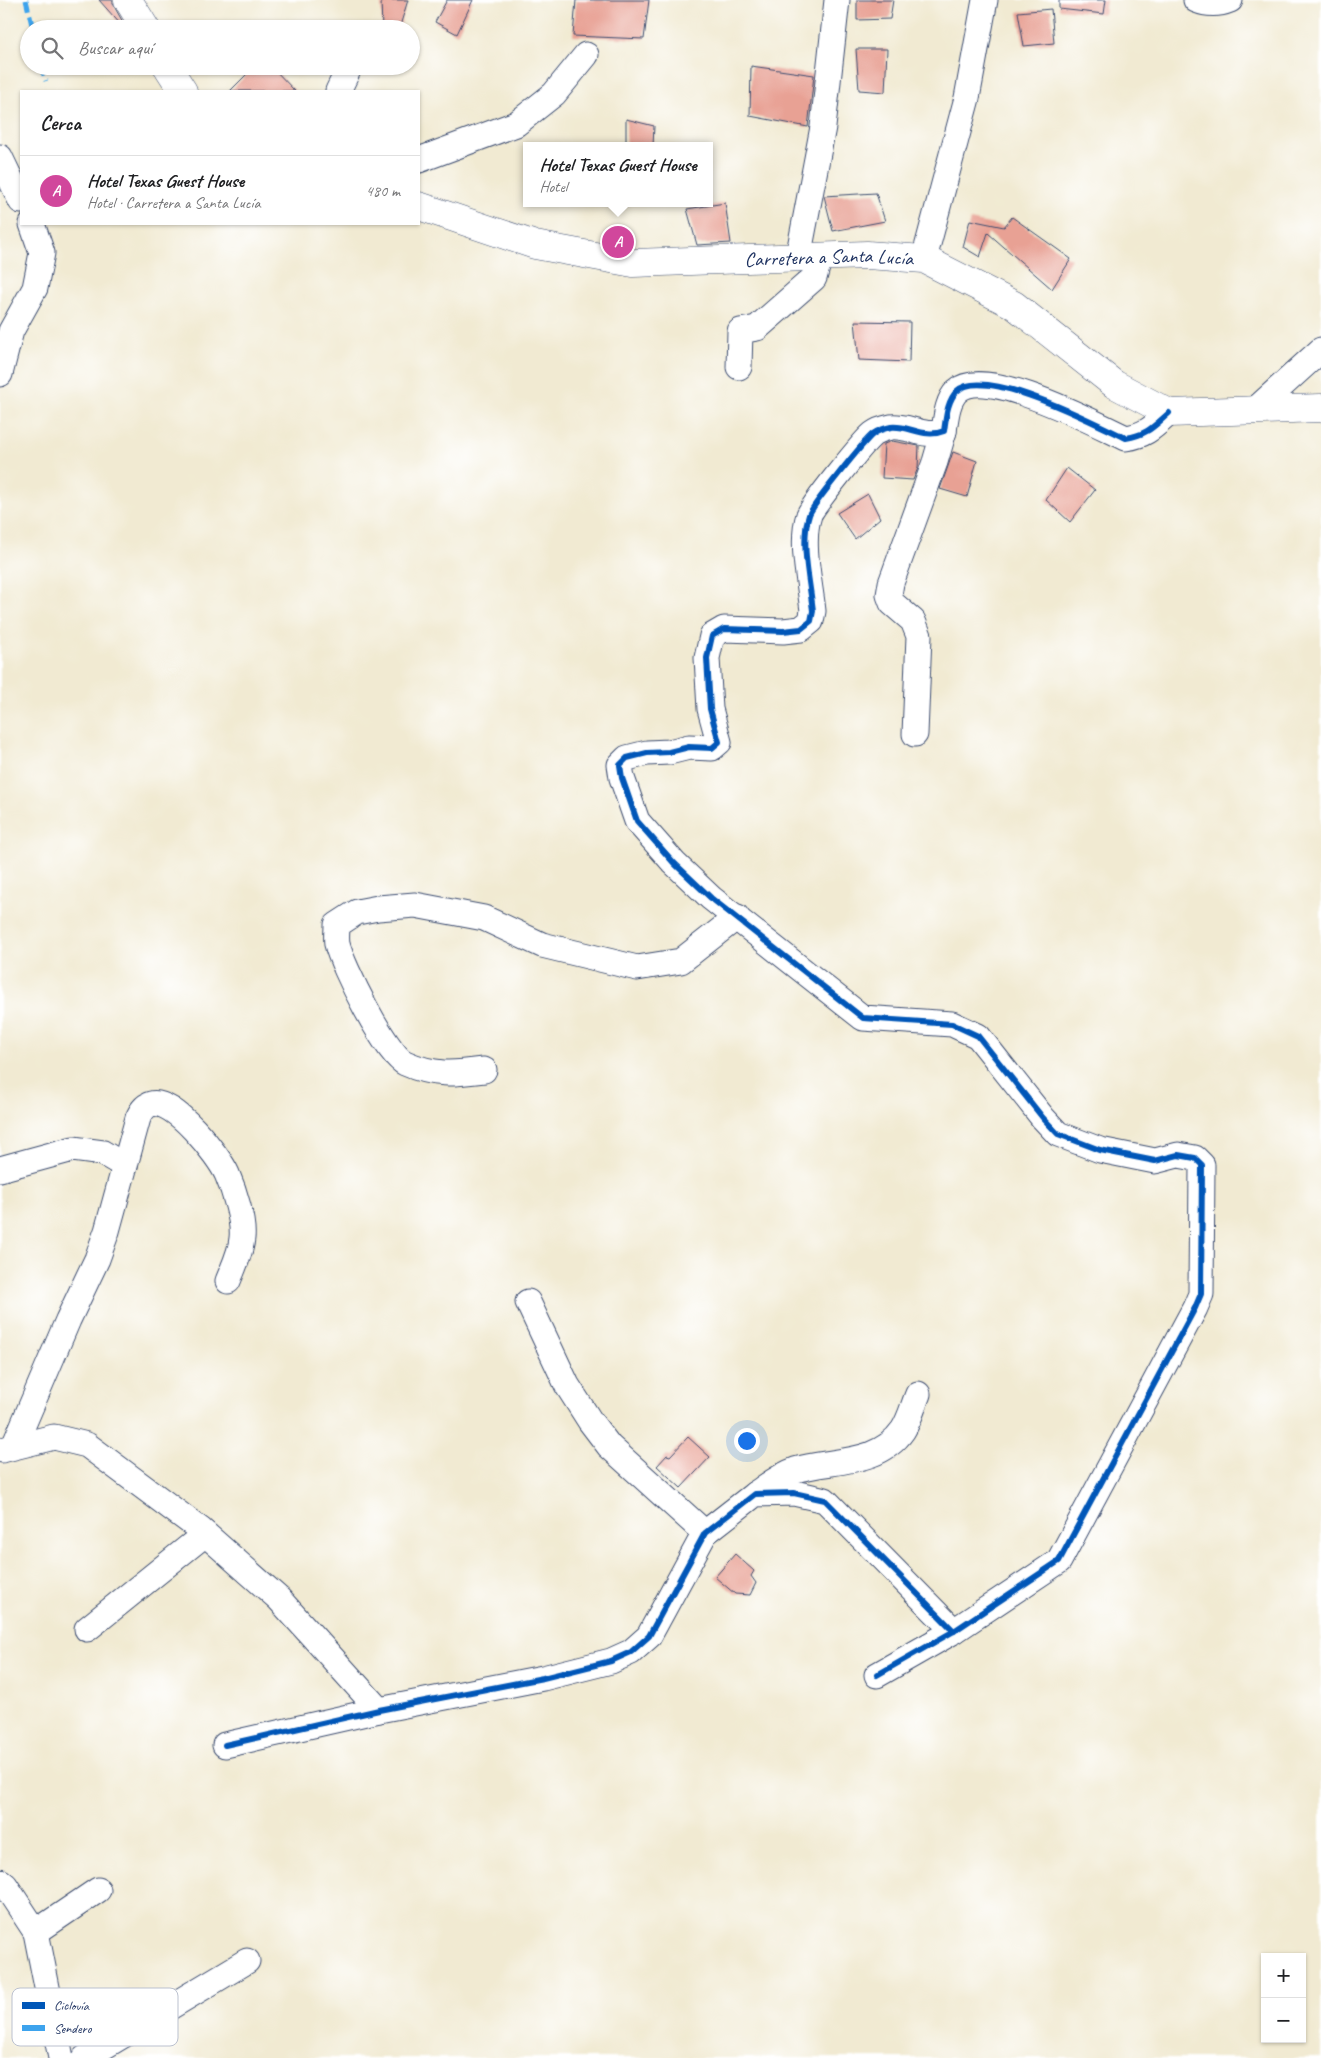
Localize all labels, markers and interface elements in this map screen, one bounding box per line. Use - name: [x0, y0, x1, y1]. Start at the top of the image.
- search box: [20, 20, 420, 75]
- icon: search: [38, 34, 66, 62]
- text: Buscar aquí: [78, 36, 152, 60]
- text: Cerca: [40, 110, 81, 136]
- popup: [523, 142, 713, 207]
- text: Hotel Texas Guest House: [539, 153, 697, 177]
- text: Hotel Texas Guest House: [87, 169, 244, 193]
- text: Hotel: [539, 177, 567, 197]
- text: A: [52, 181, 60, 201]
- text: 480 m: [366, 181, 400, 201]
- text: Hotel · Carretera a Santa Lucía: [87, 193, 261, 213]
- pin: A: [602, 223, 634, 261]
- street label: Carretera a Santa Lucía: [744, 243, 915, 272]
- your location: [734, 1428, 760, 1454]
- map controls: [1261, 1953, 1306, 2043]
- button: +: [1261, 1953, 1306, 1998]
- legend: [12, 1988, 178, 2046]
- text: Ciclovía: [54, 1997, 90, 2014]
- button: −: [1261, 1998, 1306, 2043]
- text: Sendero: [54, 2020, 92, 2037]

